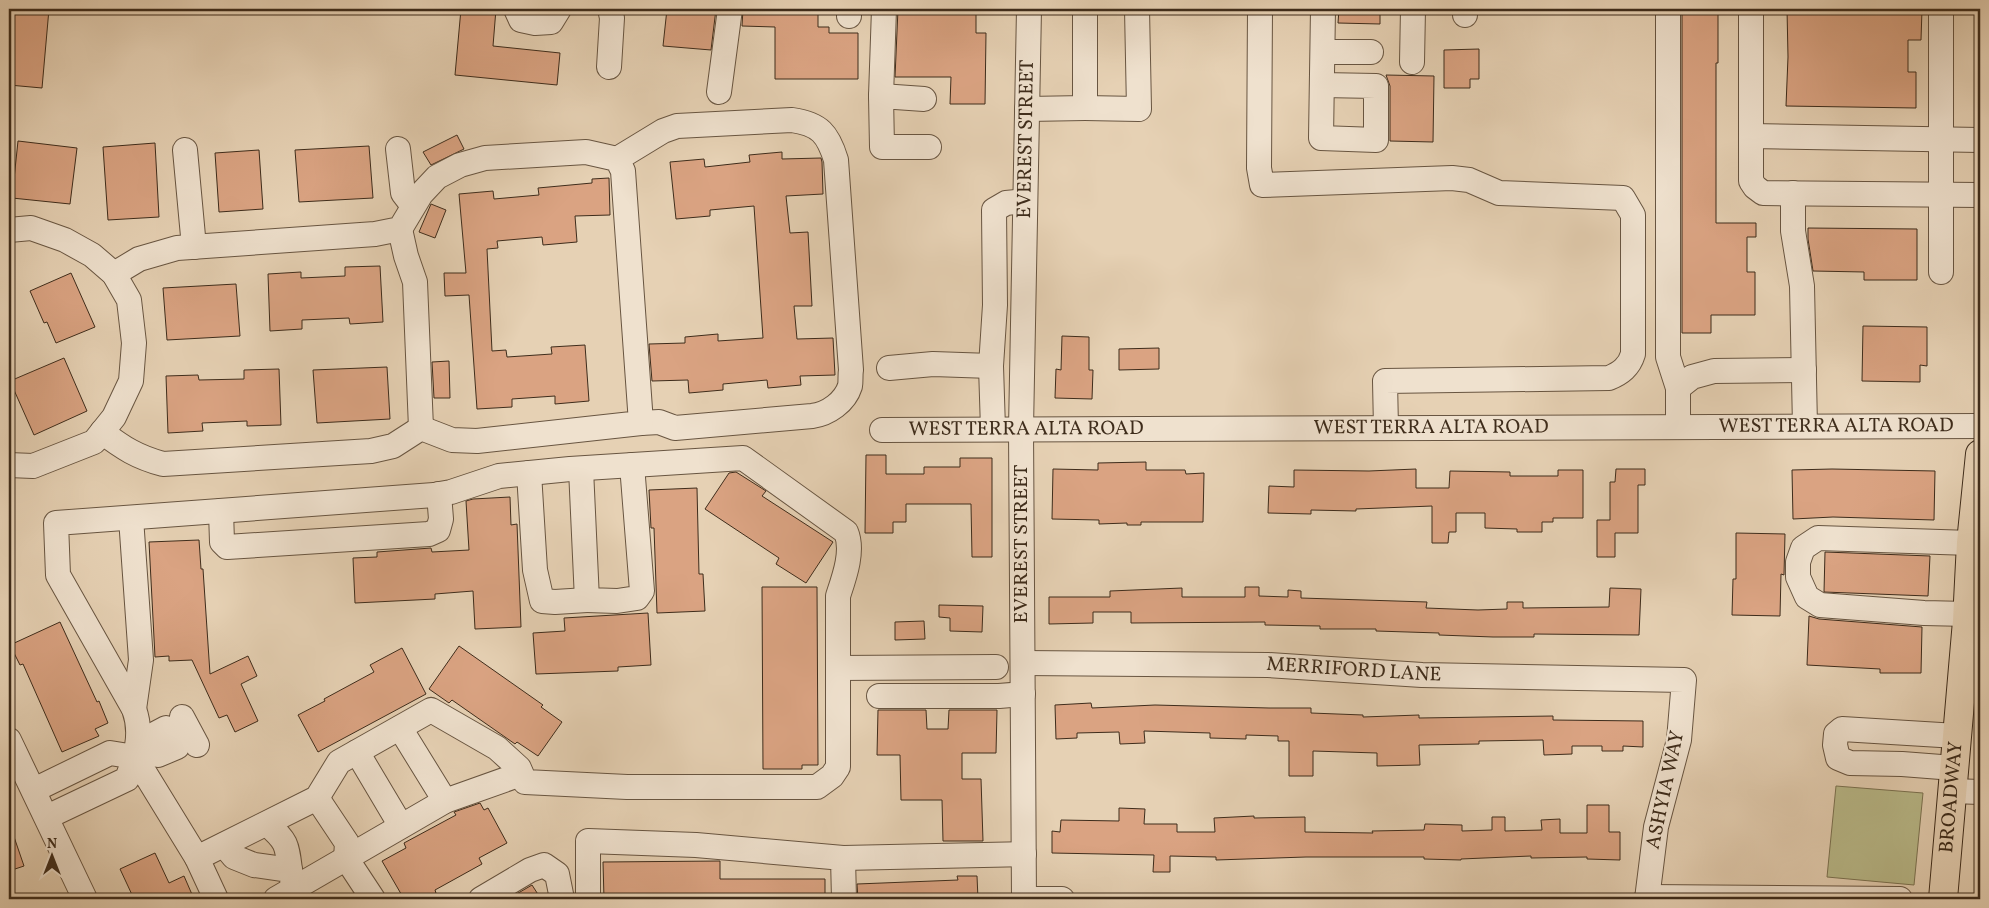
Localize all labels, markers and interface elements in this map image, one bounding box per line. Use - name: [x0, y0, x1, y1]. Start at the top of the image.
- street label: EVEREST STREET: [1011, 59, 1042, 219]
- street label: WEST TERRA ALTA ROAD: [1718, 412, 1954, 441]
- street label: WEST TERRA ALTA ROAD: [1313, 414, 1549, 442]
- street label: WEST TERRA ALTA ROAD: [908, 415, 1144, 444]
- street label: EVEREST STREET: [1008, 464, 1036, 623]
- street label: MERRIFORD LANE: [1265, 651, 1442, 689]
- street label: ASHYIA WAY: [1640, 728, 1692, 852]
- street label: BROADWAY: [1933, 740, 1971, 854]
- north arrow: [28, 830, 78, 880]
- text: N: [47, 835, 57, 854]

